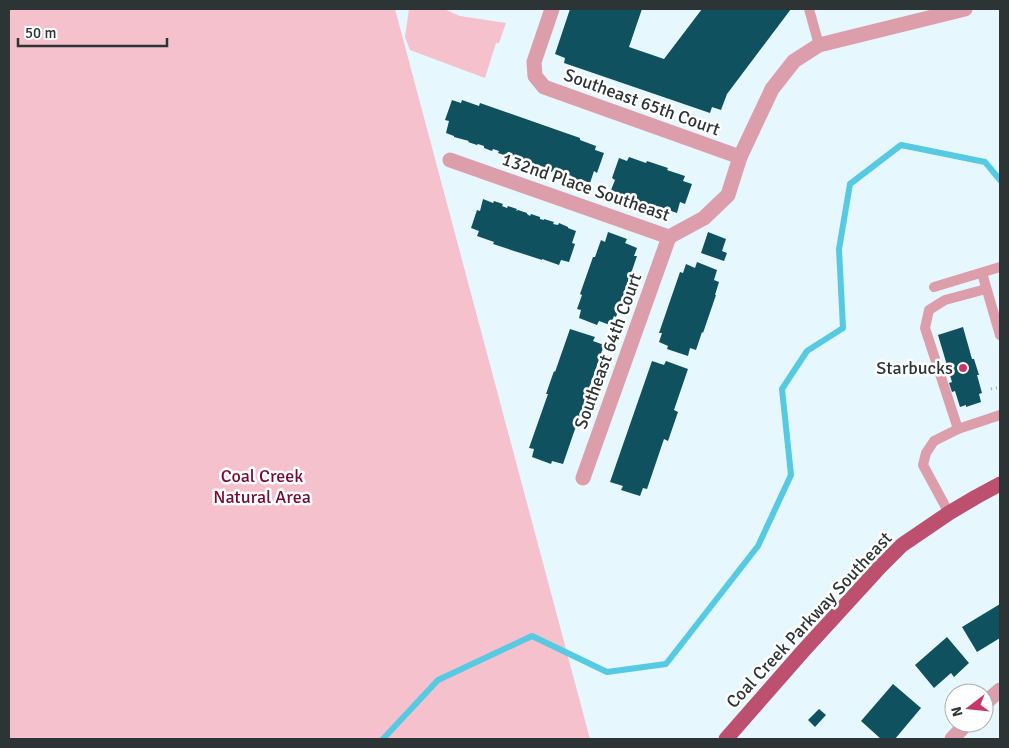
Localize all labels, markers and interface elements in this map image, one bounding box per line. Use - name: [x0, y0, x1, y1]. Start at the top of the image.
- scale bar: [18, 15, 166, 47]
- text: 50 m: [25, 24, 56, 42]
- street label: Southeast 65th Court: [561, 64, 723, 140]
- street label: 132nd Place Southeast: [499, 148, 673, 226]
- street label: Southeast 64th Court: [570, 270, 646, 432]
- place label: Starbucks: [876, 357, 953, 379]
- marker: Starbucks: [957, 362, 969, 374]
- park label: Coal Creek Natural Area: [213, 465, 311, 508]
- street label: Coal Creek Parkway Southeast: [722, 527, 896, 713]
- north arrow: [944, 683, 994, 733]
- text: N: [947, 704, 966, 718]

